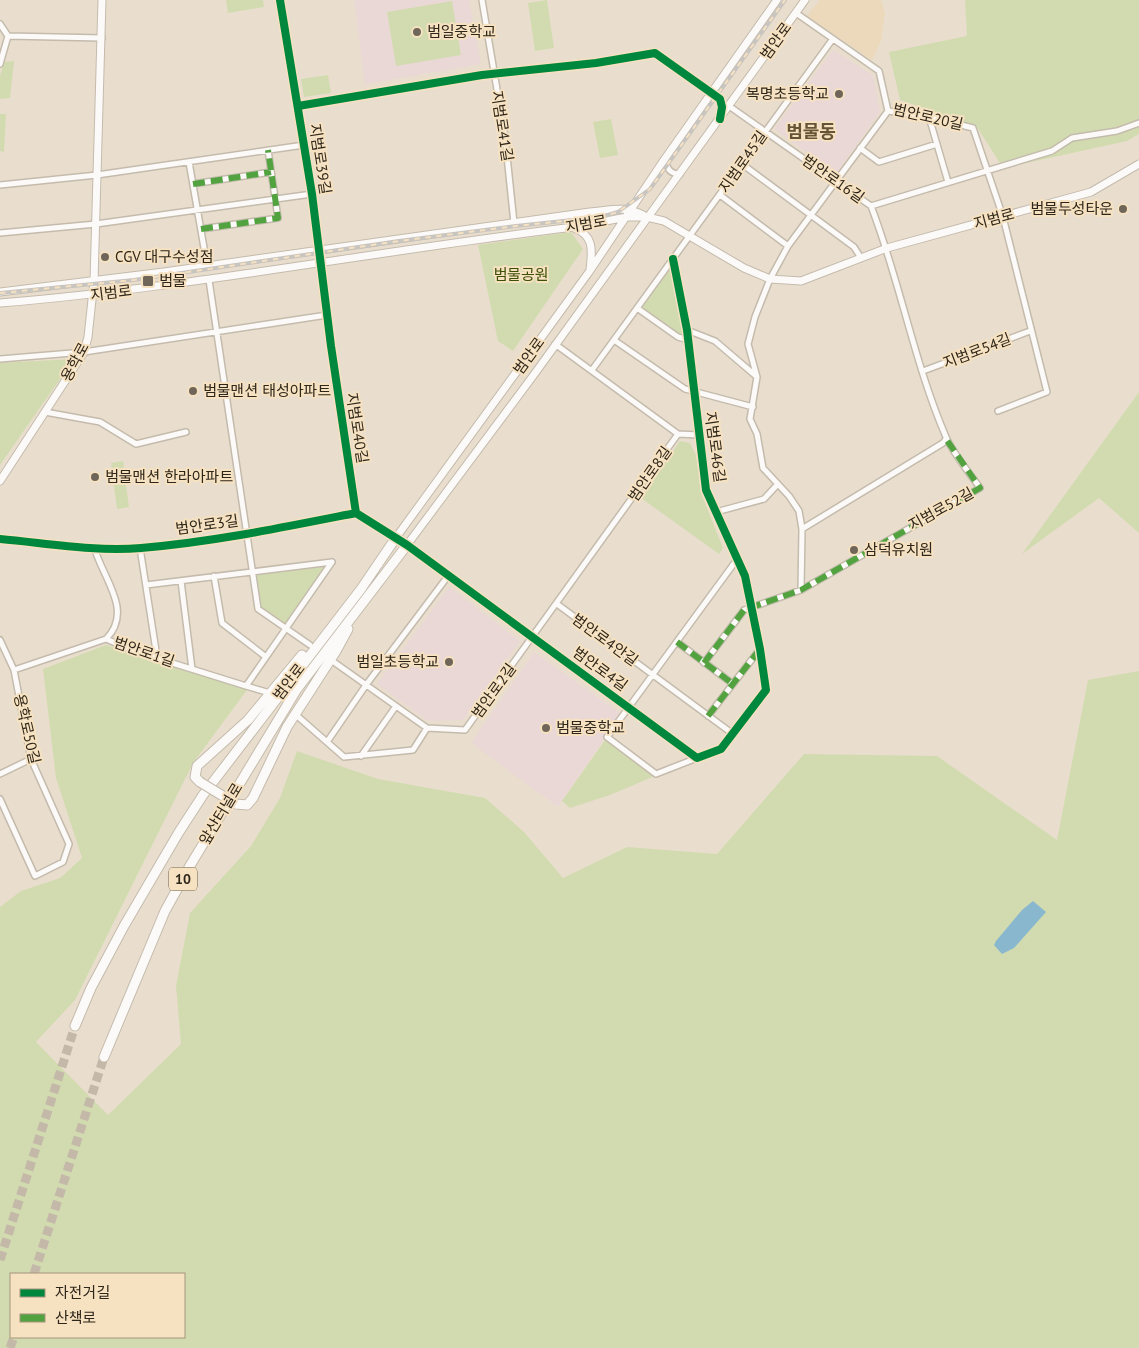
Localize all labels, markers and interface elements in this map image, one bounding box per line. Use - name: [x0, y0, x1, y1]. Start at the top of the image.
- street label: 범안로: [756, 18, 795, 63]
- place label: 범일중학교: [427, 22, 496, 41]
- marker: 범일중학교: [411, 26, 423, 38]
- place label: 복명초등학교: [746, 84, 829, 103]
- marker: 복명초등학교: [833, 88, 845, 100]
- street label: 지범로41길: [488, 89, 517, 163]
- street label: 범안로20길: [891, 99, 965, 134]
- district label: 범물동: [786, 120, 836, 143]
- street label: 지범로39길: [306, 122, 335, 196]
- street label: 지범로45길: [714, 127, 771, 196]
- street label: 범안로16길: [799, 150, 868, 207]
- place label: 범물두성타운: [1030, 199, 1113, 218]
- marker: 범물두성타운: [1117, 203, 1129, 215]
- street label: 지범로: [971, 204, 1016, 233]
- street label: 지범로: [564, 211, 608, 236]
- place label: CGV 대구수성점: [115, 247, 213, 266]
- marker: CGV 대구수성점: [99, 251, 111, 263]
- park label: 범물공원: [493, 265, 549, 284]
- place label: 범물: [159, 271, 187, 290]
- marker: 범물: [141, 274, 155, 288]
- street label: 지범로: [89, 281, 133, 304]
- street label: 지범로54길: [940, 329, 1014, 372]
- street label: 범안로: [509, 333, 548, 378]
- street label: 용학로: [56, 339, 93, 385]
- place label: 범물맨션 태성아파트: [203, 381, 331, 400]
- marker: 범물맨션 태성아파트: [187, 385, 199, 397]
- street label: 지범로40길: [343, 391, 372, 465]
- street label: 지범로46길: [701, 410, 730, 484]
- street label: 범안로8길: [624, 442, 676, 505]
- place label: 범물맨션 한라아파트: [105, 467, 233, 486]
- marker: 범물맨션 한라아파트: [89, 471, 101, 483]
- street label: 지범로52길: [905, 483, 977, 534]
- street label: 범안로3길: [174, 511, 240, 538]
- place label: 삼덕유치원: [864, 540, 933, 559]
- marker: 삼덕유치원: [848, 544, 860, 556]
- street label: 범안로4안길: [568, 609, 642, 670]
- street label: 범안로1길: [111, 632, 177, 671]
- street label: 범안로4길: [569, 642, 632, 695]
- place label: 범일초등학교: [356, 652, 439, 671]
- marker: 범일초등학교: [443, 656, 455, 668]
- street label: 범안로: [269, 659, 309, 704]
- street label: 범안로2길: [467, 659, 520, 722]
- street label: 용학로50길: [10, 692, 45, 766]
- place label: 범물중학교: [556, 718, 625, 737]
- marker: 범물중학교: [540, 722, 552, 734]
- street label: 앞산터널로: [195, 779, 246, 848]
- road number: 10: [169, 868, 197, 891]
- legend: [10, 1273, 185, 1338]
- text: 자전거길: [55, 1283, 110, 1302]
- text: 산책로: [55, 1308, 96, 1327]

